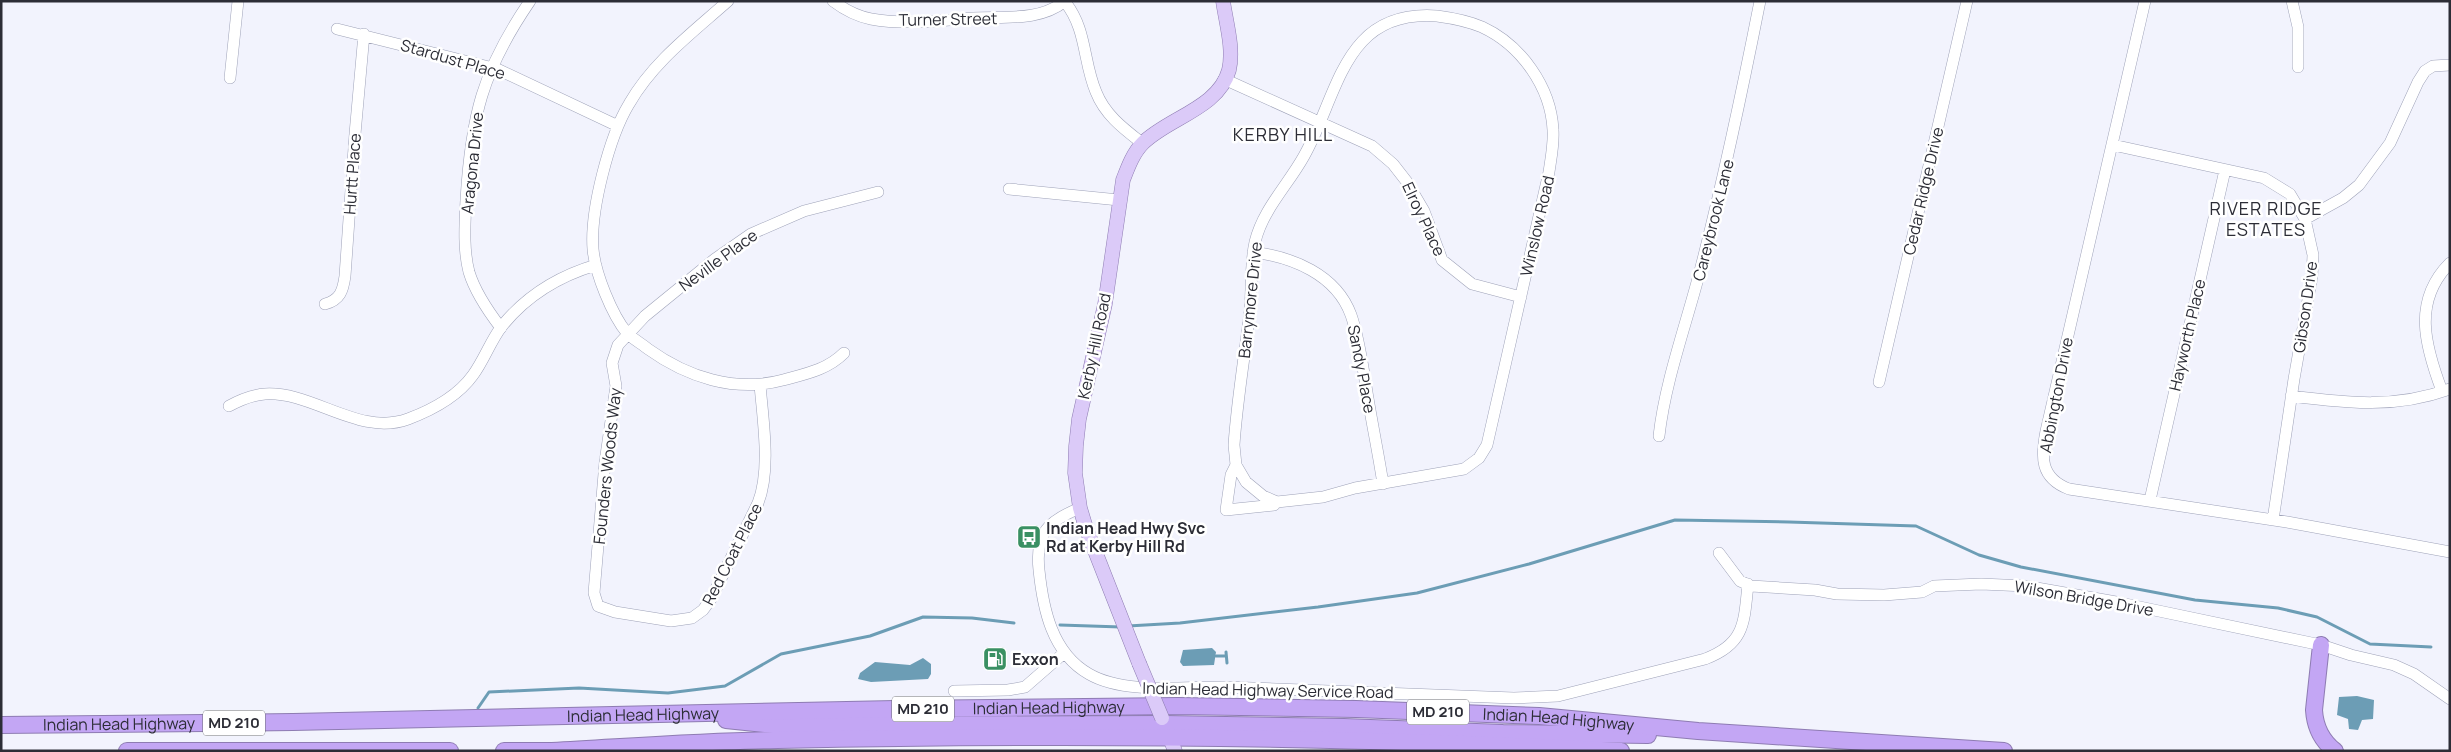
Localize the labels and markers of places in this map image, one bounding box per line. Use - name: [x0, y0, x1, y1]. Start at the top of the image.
- place label: Indian Head Hwy Svc Rd at Kerby Hill Rd: [1046, 517, 1205, 557]
- bus stop icon: Indian Head Hwy Svc Rd at Kerby Hill Rd: [1016, 524, 1042, 550]
- fuel station icon: Exxon: [982, 646, 1008, 672]
- place label: Exxon: [1012, 648, 1059, 670]

